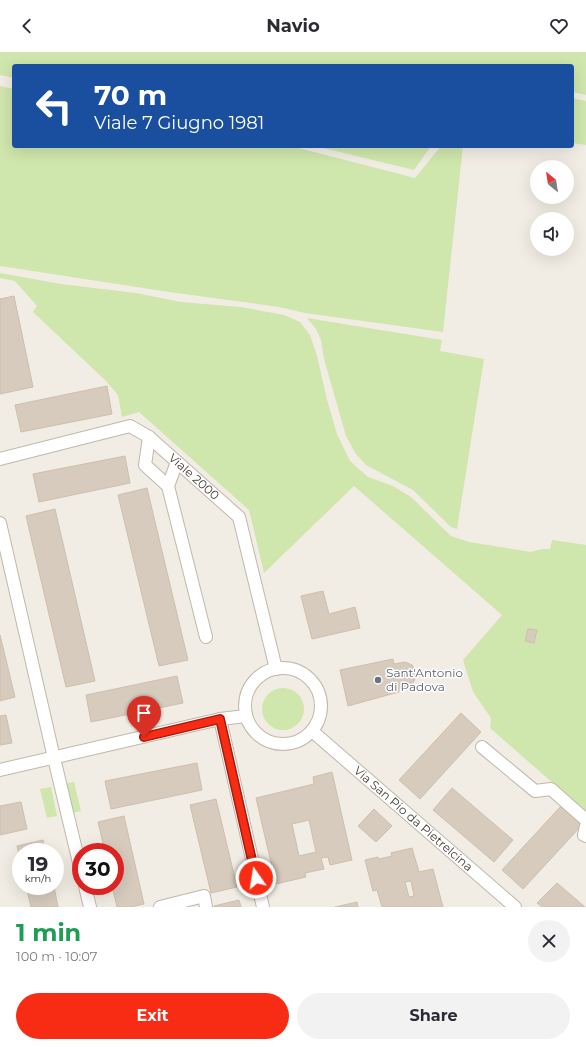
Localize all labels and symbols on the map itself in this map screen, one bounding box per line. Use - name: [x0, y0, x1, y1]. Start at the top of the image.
- north arrow: [530, 160, 574, 204]
- street label: Viale 2000: [166, 450, 223, 503]
- place label: Sant'Antonio di Padova: [386, 665, 463, 694]
- marker: Sant'Antonio di Padova: [373, 675, 383, 685]
- pin: [127, 696, 161, 737]
- street label: Via San Pio da Pietrelcina: [351, 763, 476, 874]
- speed limit sign: 30: [72, 843, 124, 895]
- position arrow: [235, 857, 277, 899]

